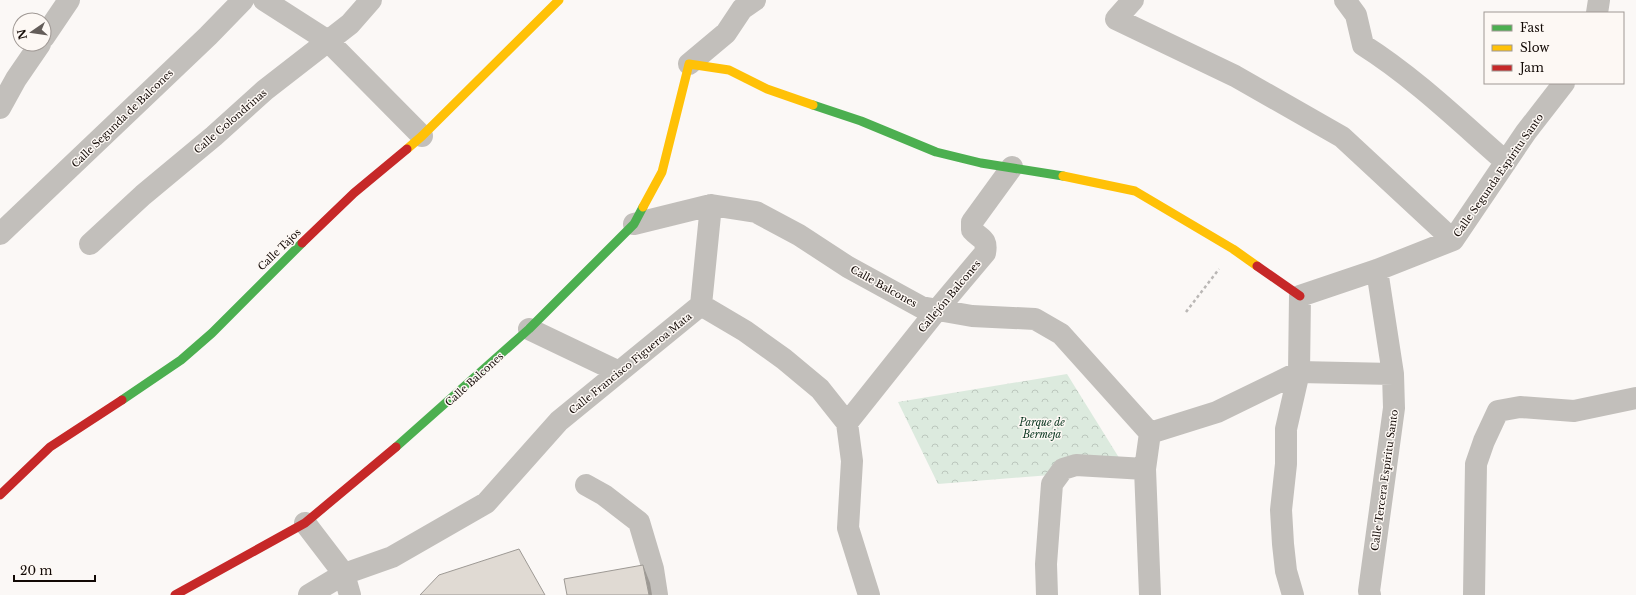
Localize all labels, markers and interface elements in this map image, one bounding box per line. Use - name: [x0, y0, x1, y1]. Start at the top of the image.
- north arrow: [12, 12, 52, 52]
- legend: [1484, 12, 1624, 84]
- text: Fast: [1520, 20, 1545, 35]
- text: N: [14, 27, 30, 41]
- text: Slow: [1520, 40, 1550, 55]
- text: Jam: [1518, 60, 1544, 75]
- street label: Calle Segunda de Balcones: [69, 66, 176, 170]
- street label: Calle Golondrinas: [191, 86, 270, 157]
- street label: Calle Segunda Espíritu Santo: [1451, 110, 1546, 240]
- street label: Calle Tajos: [255, 225, 304, 273]
- street label: Callejón Balcones: [915, 257, 984, 335]
- street label: Calle Balcones: [848, 263, 920, 310]
- street label: Calle Francisco Figueroa Mata: [566, 309, 695, 417]
- street label: Calle Balcones: [442, 349, 507, 409]
- street label: Calle Tercera Espíritu Santo: [1368, 408, 1401, 552]
- park label: Parque de Bermeja: [1018, 416, 1065, 441]
- scale bar: [14, 557, 95, 583]
- text: 20 m: [20, 563, 52, 578]

